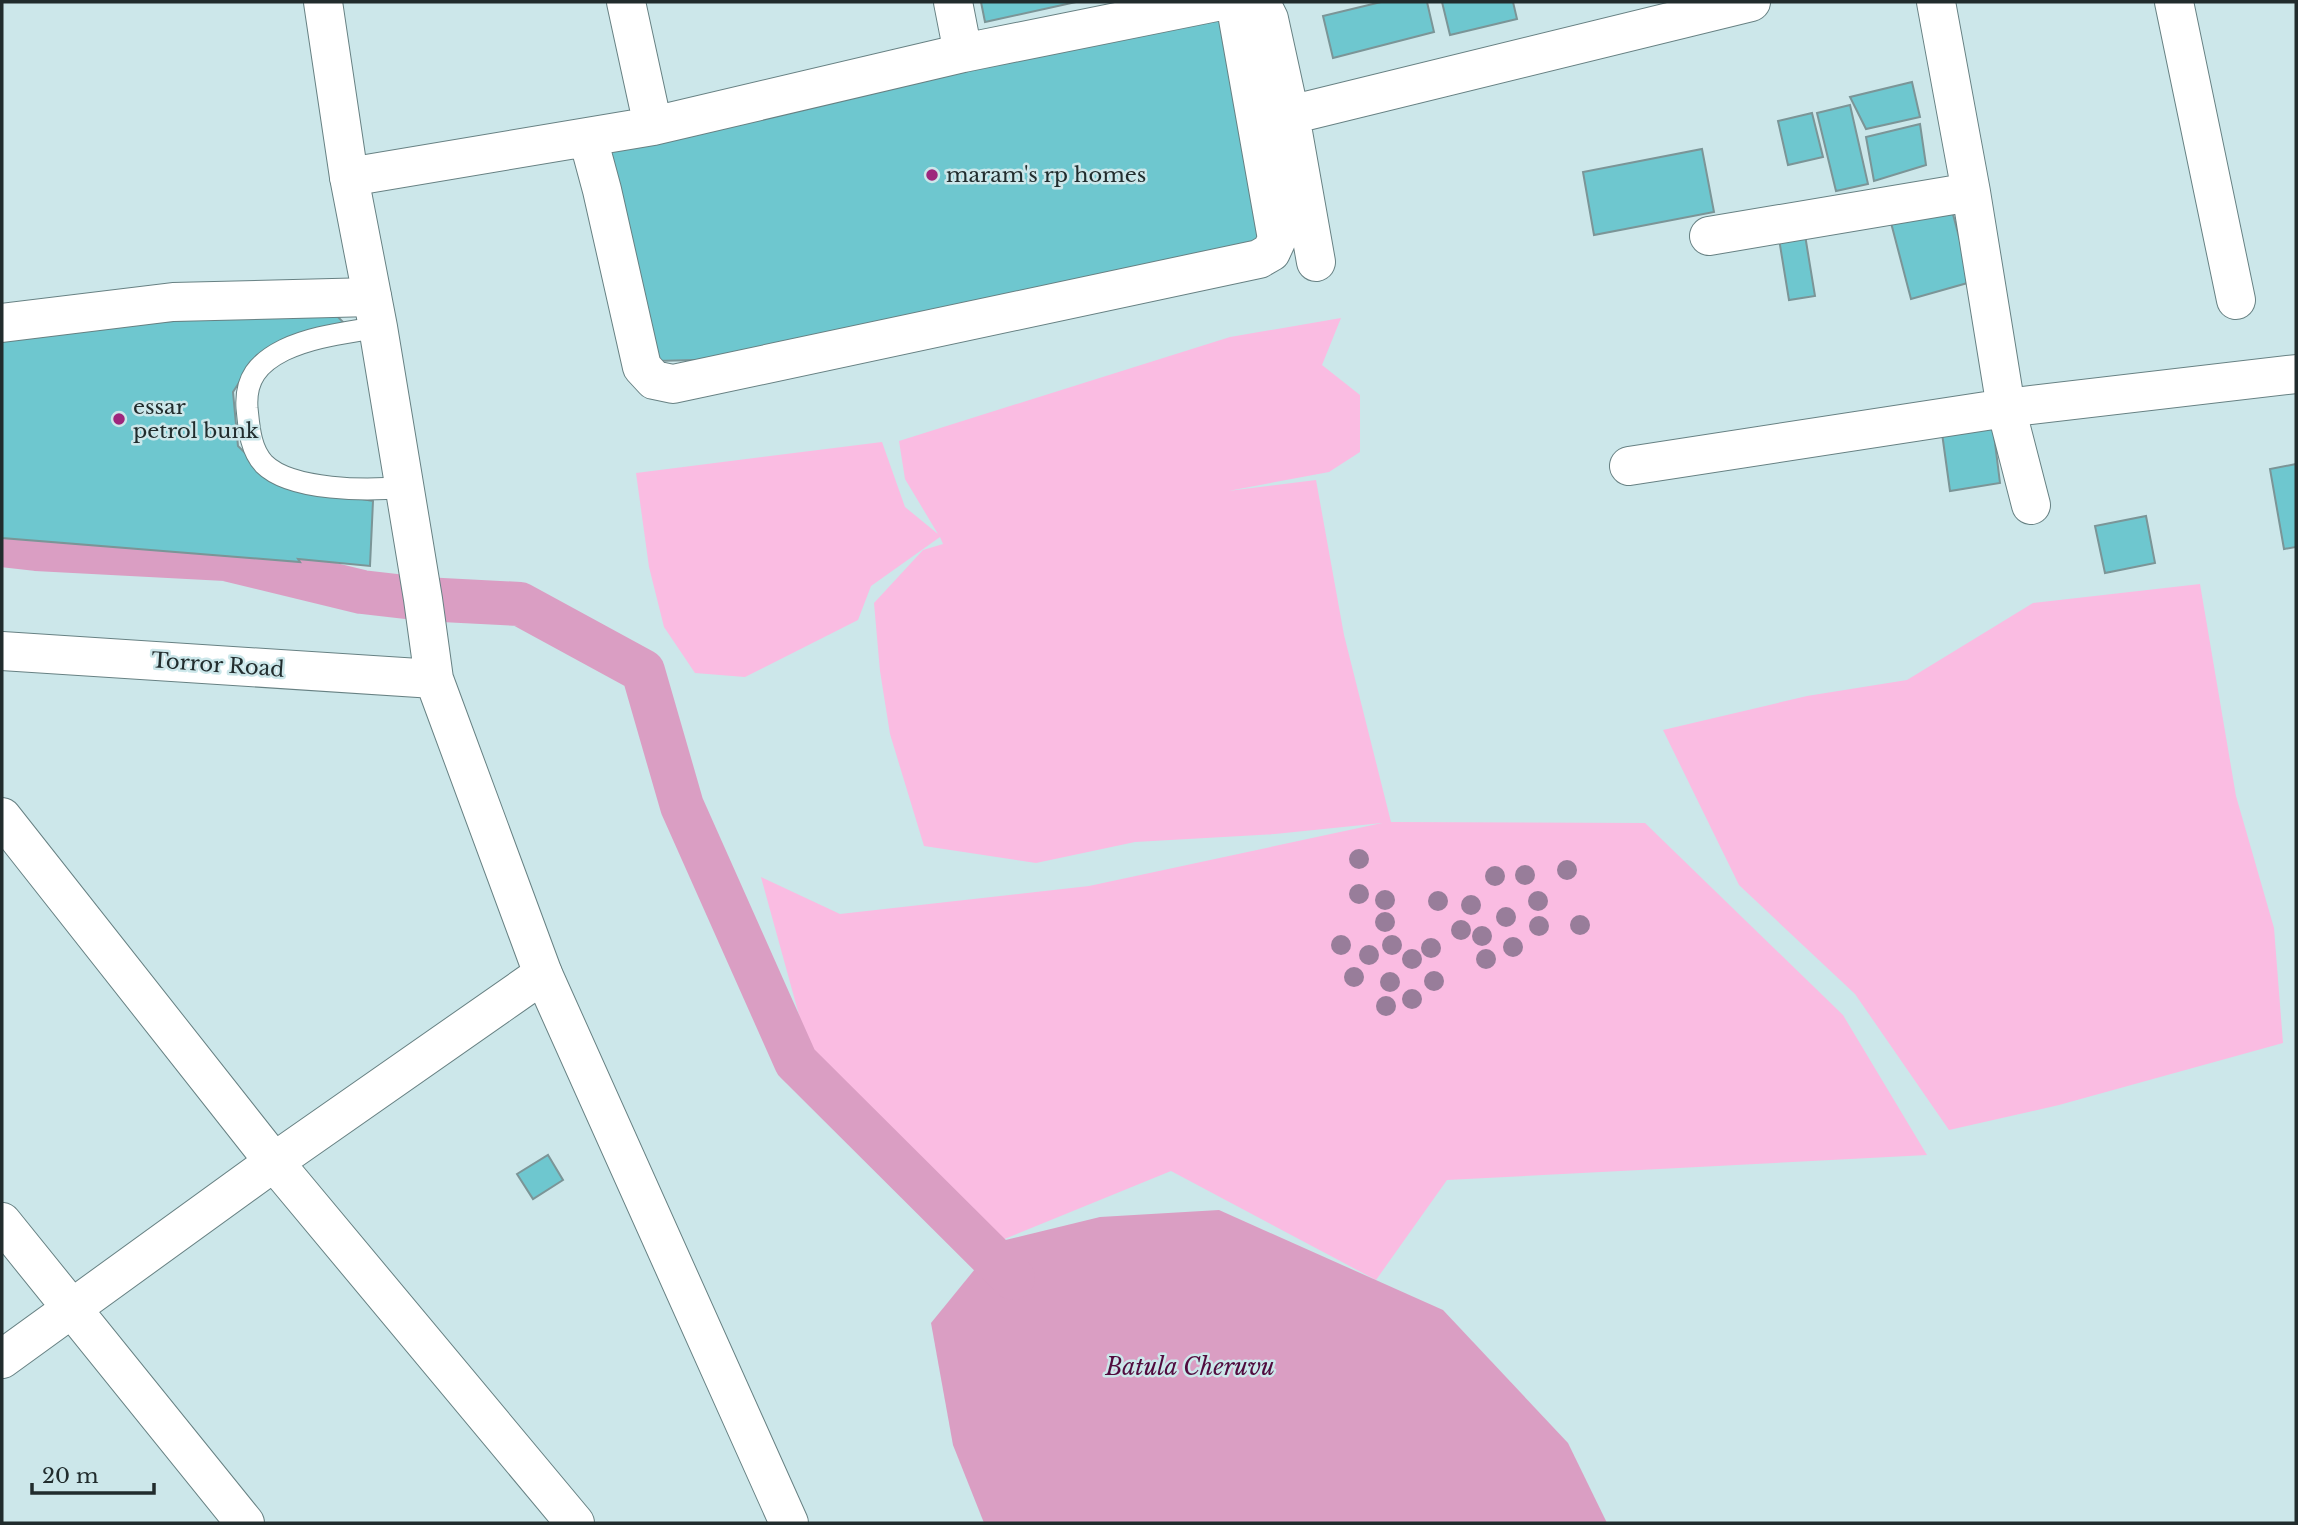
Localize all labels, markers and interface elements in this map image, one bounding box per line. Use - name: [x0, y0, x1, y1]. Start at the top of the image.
- place label: maram's rp homes: [946, 162, 1146, 188]
- marker: maram's rp homes: [924, 167, 940, 183]
- place label: essar petrol bunk: [133, 394, 259, 444]
- marker: essar petrol bunk: [111, 411, 127, 427]
- street label: Torror Road: [151, 647, 285, 683]
- water label: Batula Cheruvu: [1104, 1353, 1275, 1381]
- scale bar: [32, 1452, 154, 1496]
- text: 20 m: [42, 1463, 99, 1489]

